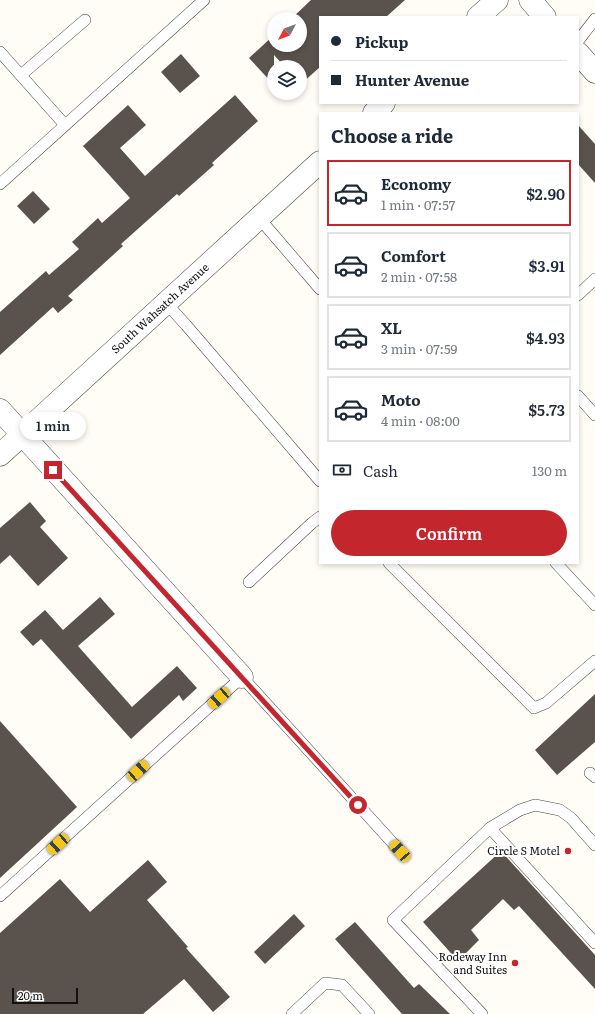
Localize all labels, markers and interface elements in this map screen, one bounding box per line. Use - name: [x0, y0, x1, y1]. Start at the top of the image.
- north arrow: [267, 12, 307, 52]
- map controls: [267, 12, 307, 100]
- text: Pickup: [355, 30, 408, 53]
- button: layers: [267, 60, 307, 100]
- text: Hunter Avenue: [355, 68, 469, 91]
- text: Choose a ride: [331, 122, 453, 149]
- text: Economy: [381, 172, 451, 195]
- icon: car: [333, 175, 369, 211]
- text: $2.90: [526, 182, 565, 205]
- text: 1 min · 07:57: [381, 195, 455, 214]
- text: Comfort: [381, 244, 446, 267]
- icon: car: [333, 247, 369, 283]
- text: $3.91: [529, 254, 565, 277]
- street label: South Wahsatch Avenue: [107, 259, 212, 357]
- text: 2 min · 07:58: [381, 267, 457, 286]
- text: XL: [381, 316, 402, 339]
- icon: car: [333, 319, 369, 355]
- text: $4.93: [526, 326, 565, 349]
- text: 3 min · 07:59: [381, 339, 457, 358]
- text: Moto: [381, 388, 421, 411]
- icon: car: [333, 391, 369, 427]
- text: $5.73: [528, 398, 565, 421]
- text: 4 min · 08:00: [381, 411, 460, 430]
- callout: 1 min: [20, 412, 86, 440]
- text: 1 min: [36, 416, 70, 435]
- icon: cash: [331, 459, 353, 481]
- text: Cash: [363, 459, 398, 482]
- route end: [44, 461, 62, 479]
- text: 130 m: [532, 461, 567, 480]
- button: Confirm: [331, 510, 567, 556]
- car: [206, 686, 232, 710]
- car: [125, 759, 151, 783]
- route start: [349, 796, 367, 814]
- car: [45, 832, 71, 856]
- car: [388, 838, 412, 864]
- place label: Circle S Motel: [487, 842, 560, 858]
- marker: Circle S Motel: [563, 846, 573, 856]
- place label: Rodeway Inn and Suites: [439, 948, 507, 977]
- marker: Rodeway Inn and Suites: [510, 958, 520, 968]
- scale bar: [12, 986, 78, 1005]
- text: 20 m: [18, 987, 43, 1003]

